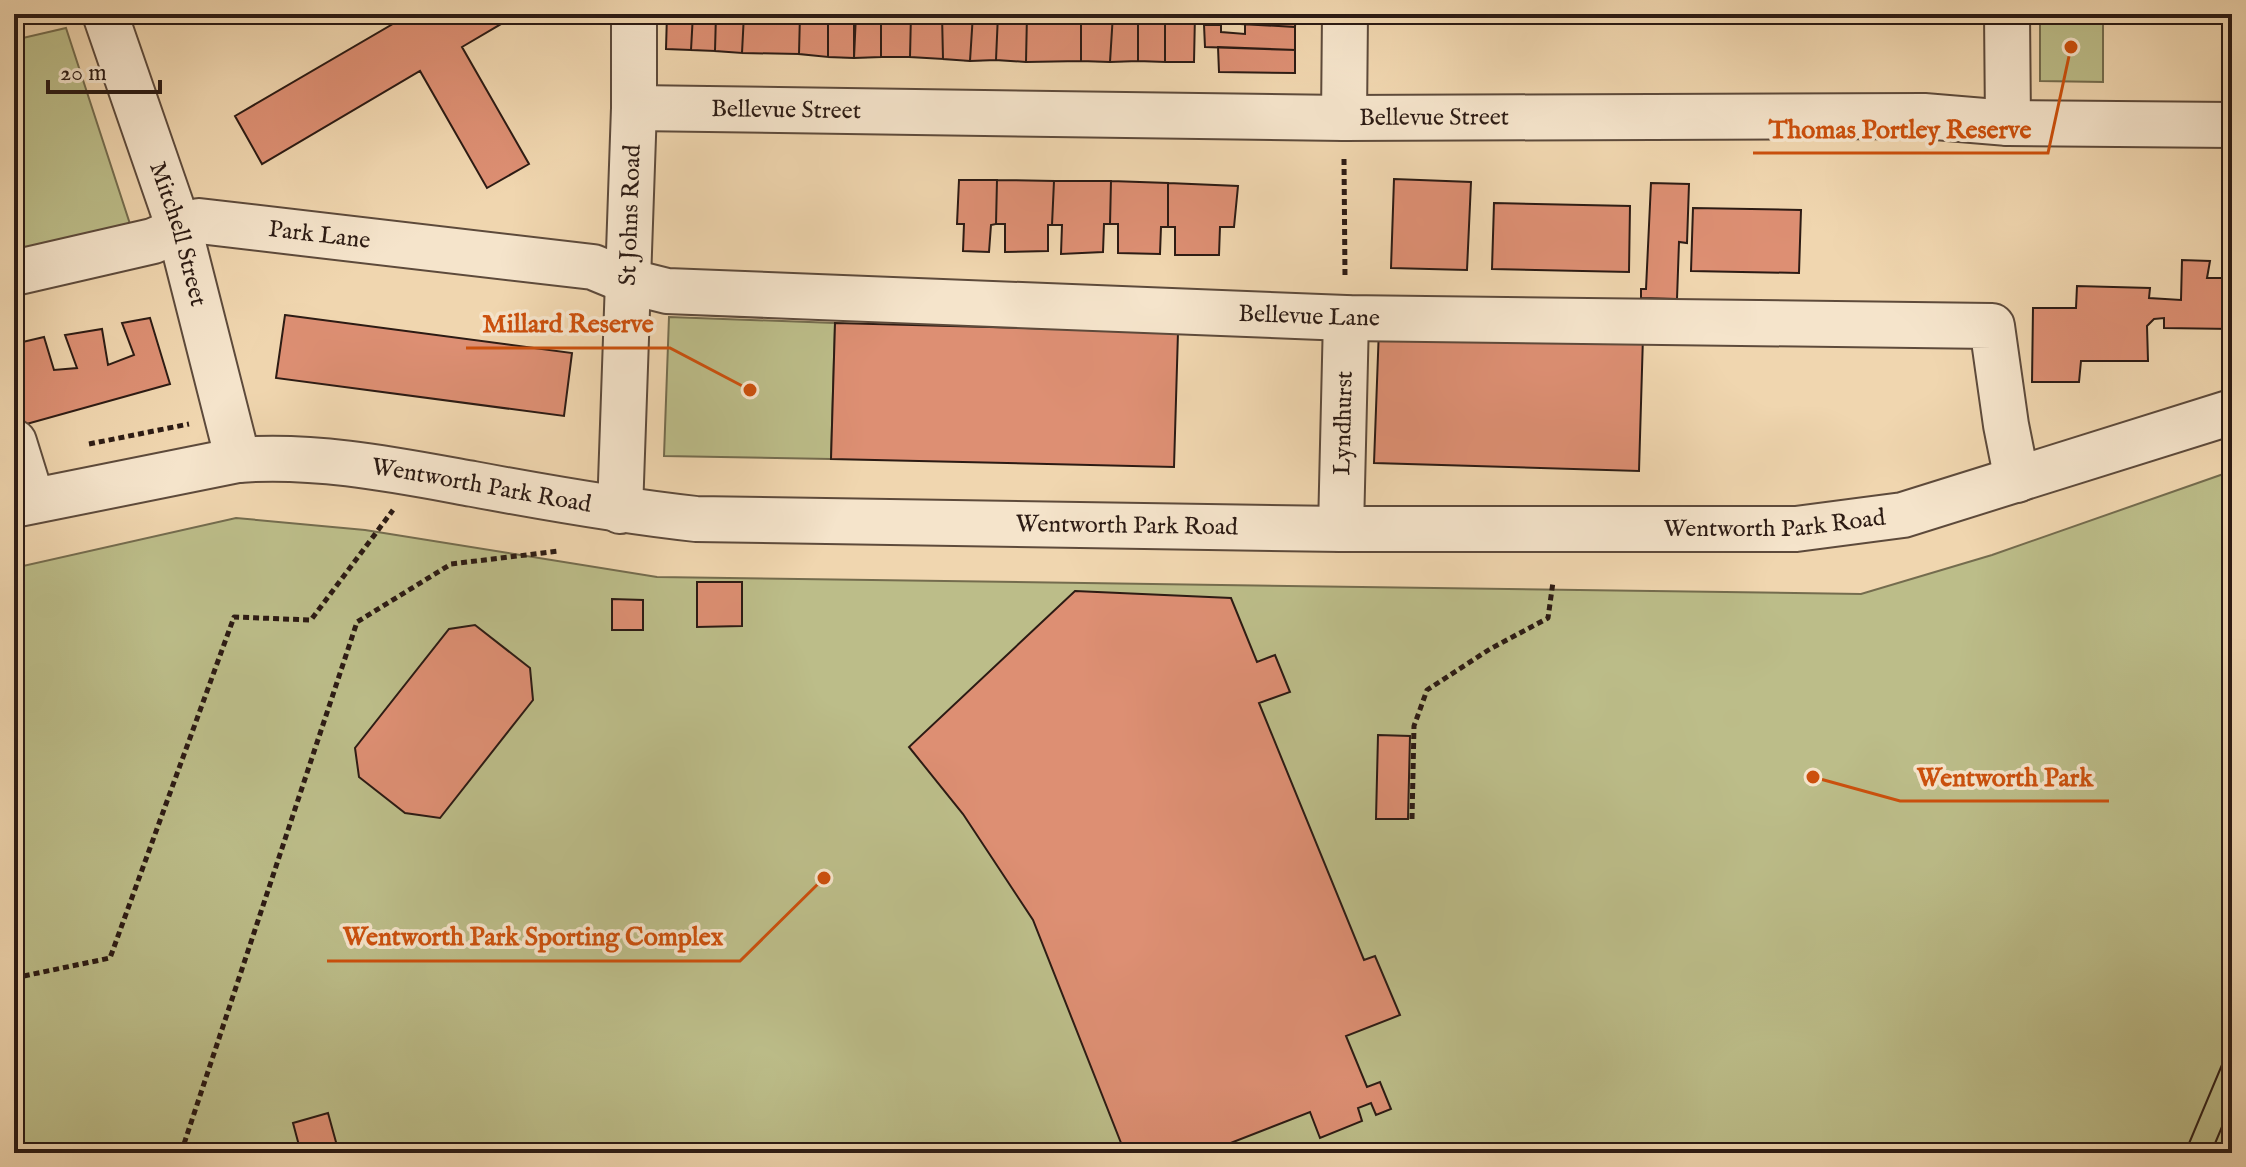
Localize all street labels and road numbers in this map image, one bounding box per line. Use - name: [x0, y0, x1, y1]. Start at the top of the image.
- street label: Bellevue Street: [711, 94, 861, 127]
- street label: Bellevue Street: [1359, 102, 1509, 133]
- street label: St Johns Road: [612, 144, 648, 286]
- street label: Mitchell Street: [142, 158, 214, 310]
- street label: Park Lane: [267, 214, 372, 256]
- street label: Bellevue Lane: [1238, 298, 1380, 334]
- street label: Lyndhurst: [1327, 370, 1360, 476]
- street label: Wentworth Park Road: [370, 451, 594, 520]
- street label: Wentworth Park Road: [1664, 502, 1887, 545]
- street label: Wentworth Park Road: [1015, 508, 1238, 543]

